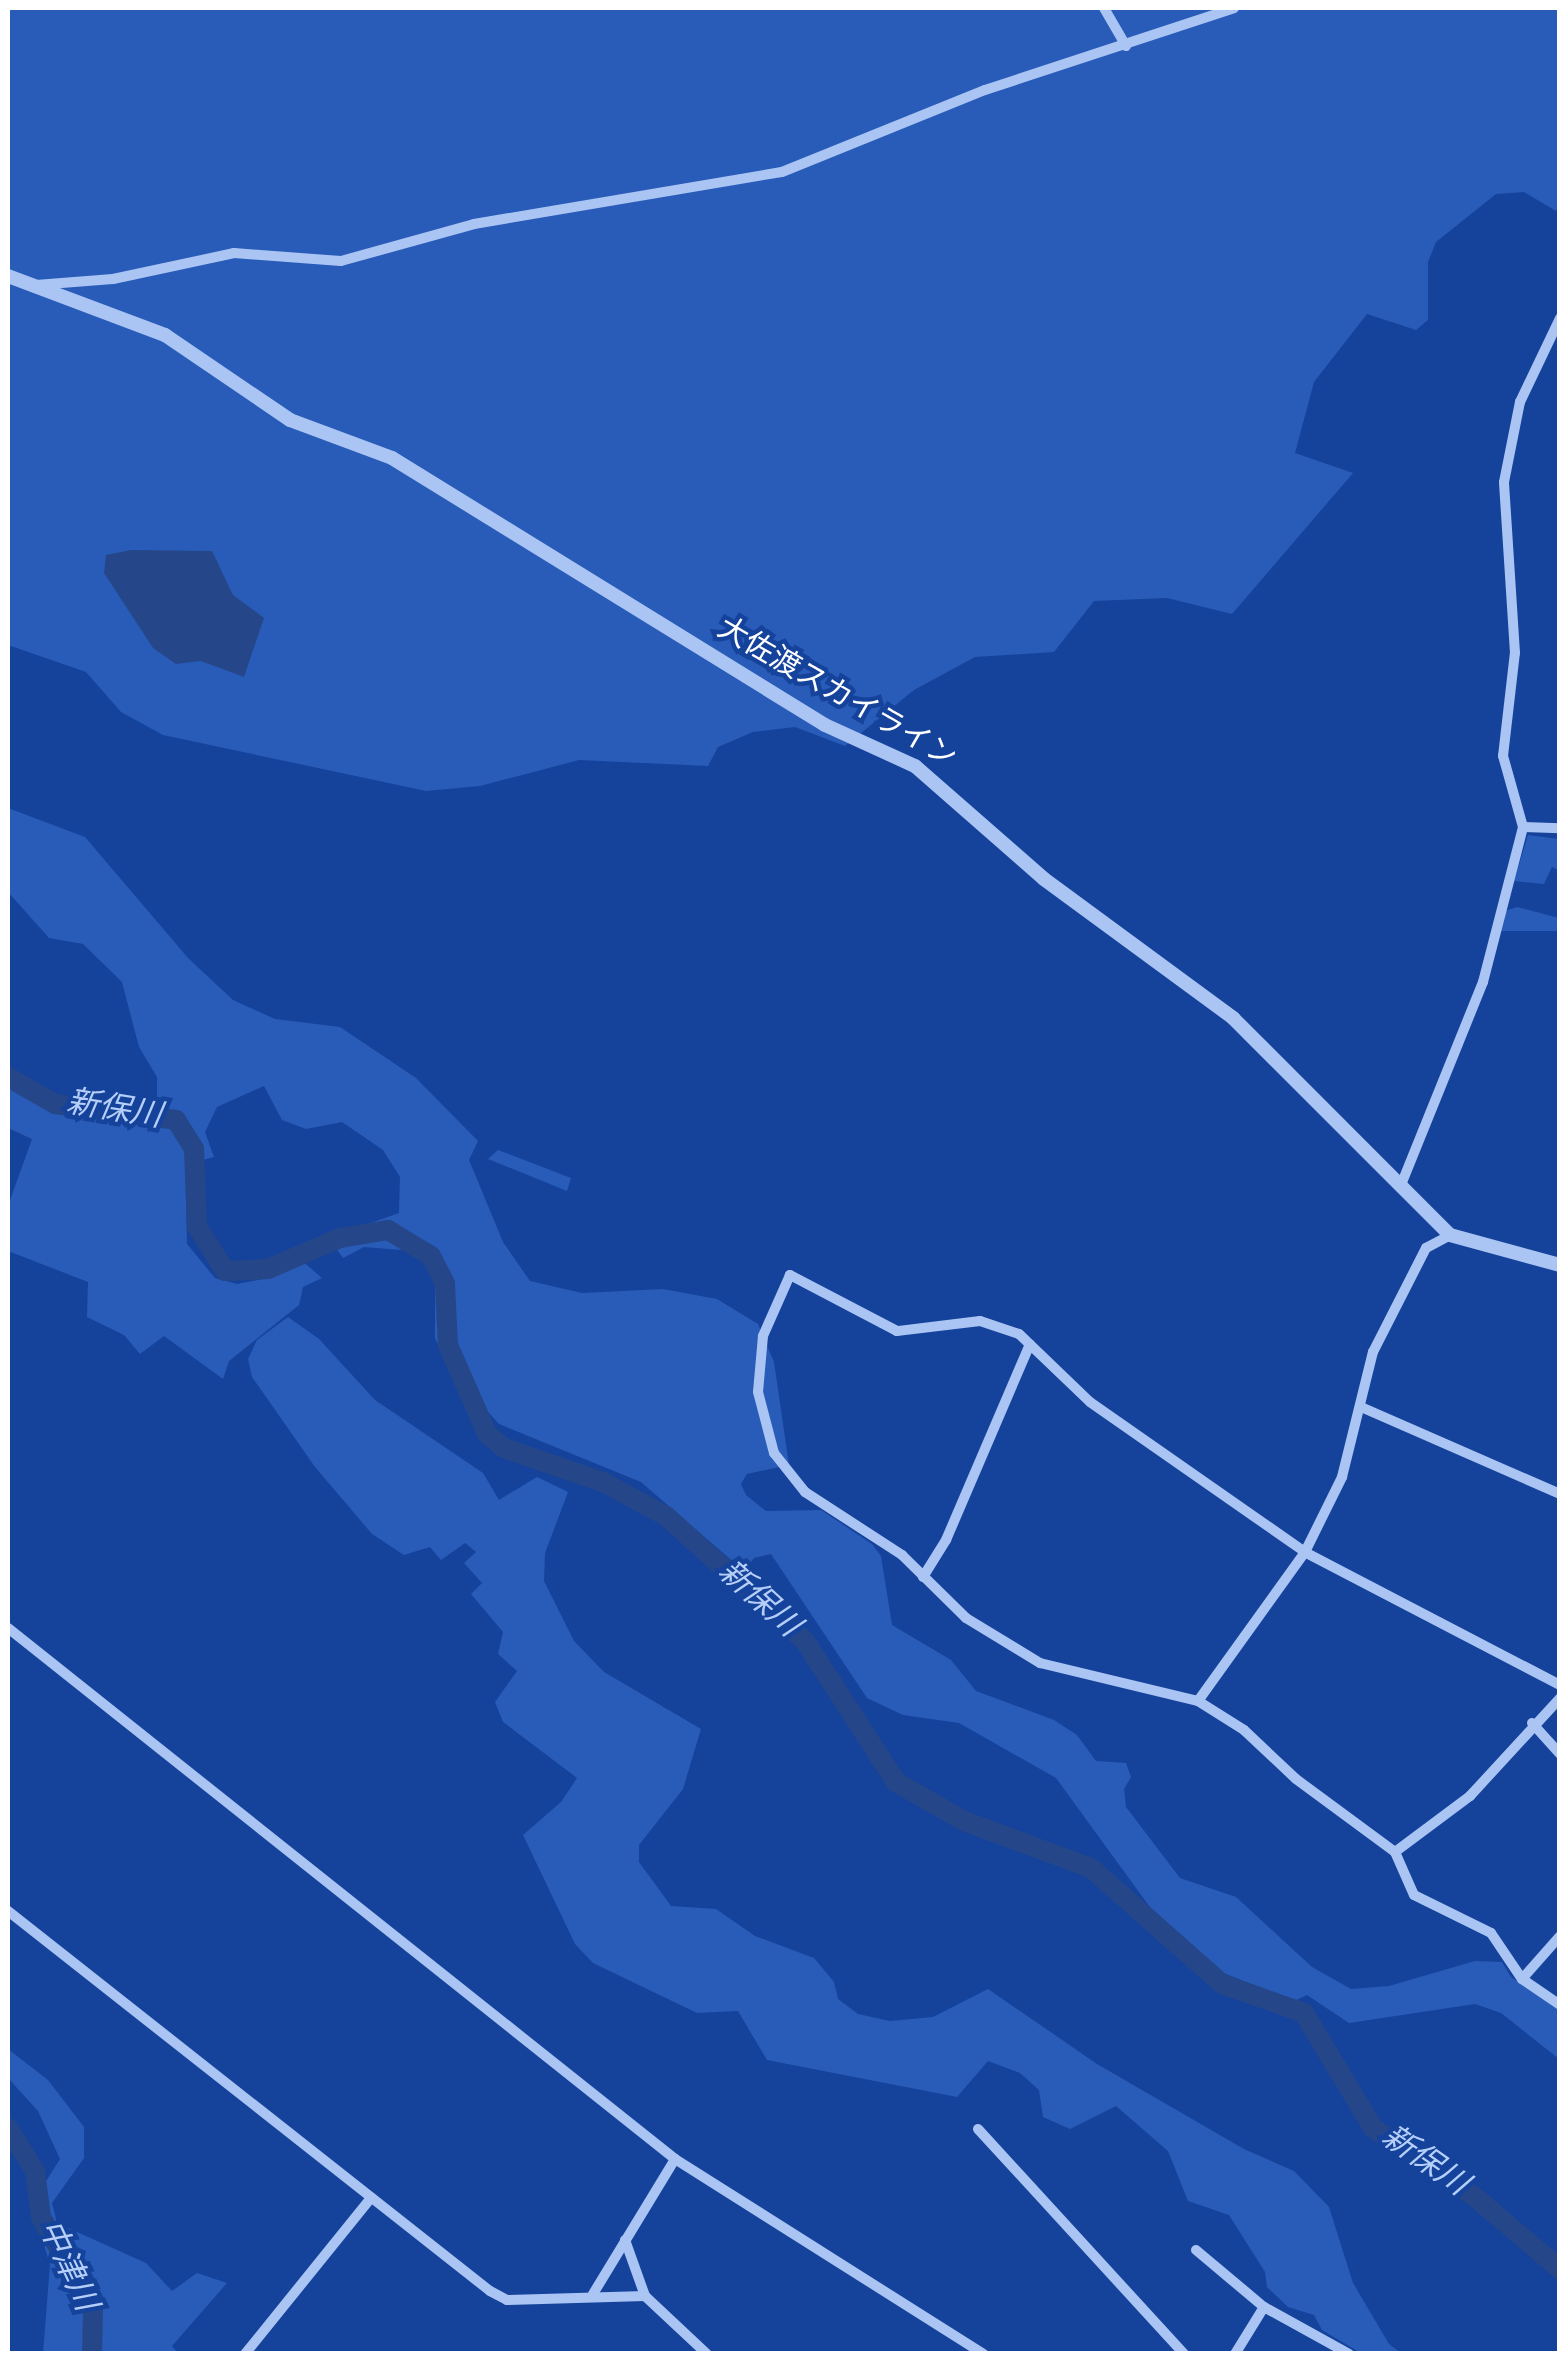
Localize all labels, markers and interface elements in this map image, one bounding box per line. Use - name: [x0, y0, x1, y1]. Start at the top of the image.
- street label: 大佐渡スカイライン: [710, 612, 962, 778]
- water label: 新保川: [64, 1085, 164, 1137]
- water label: 新保川: [709, 1554, 807, 1646]
- water label: 新保川: [1374, 2119, 1474, 2205]
- water label: 中津川: [28, 2214, 104, 2318]

